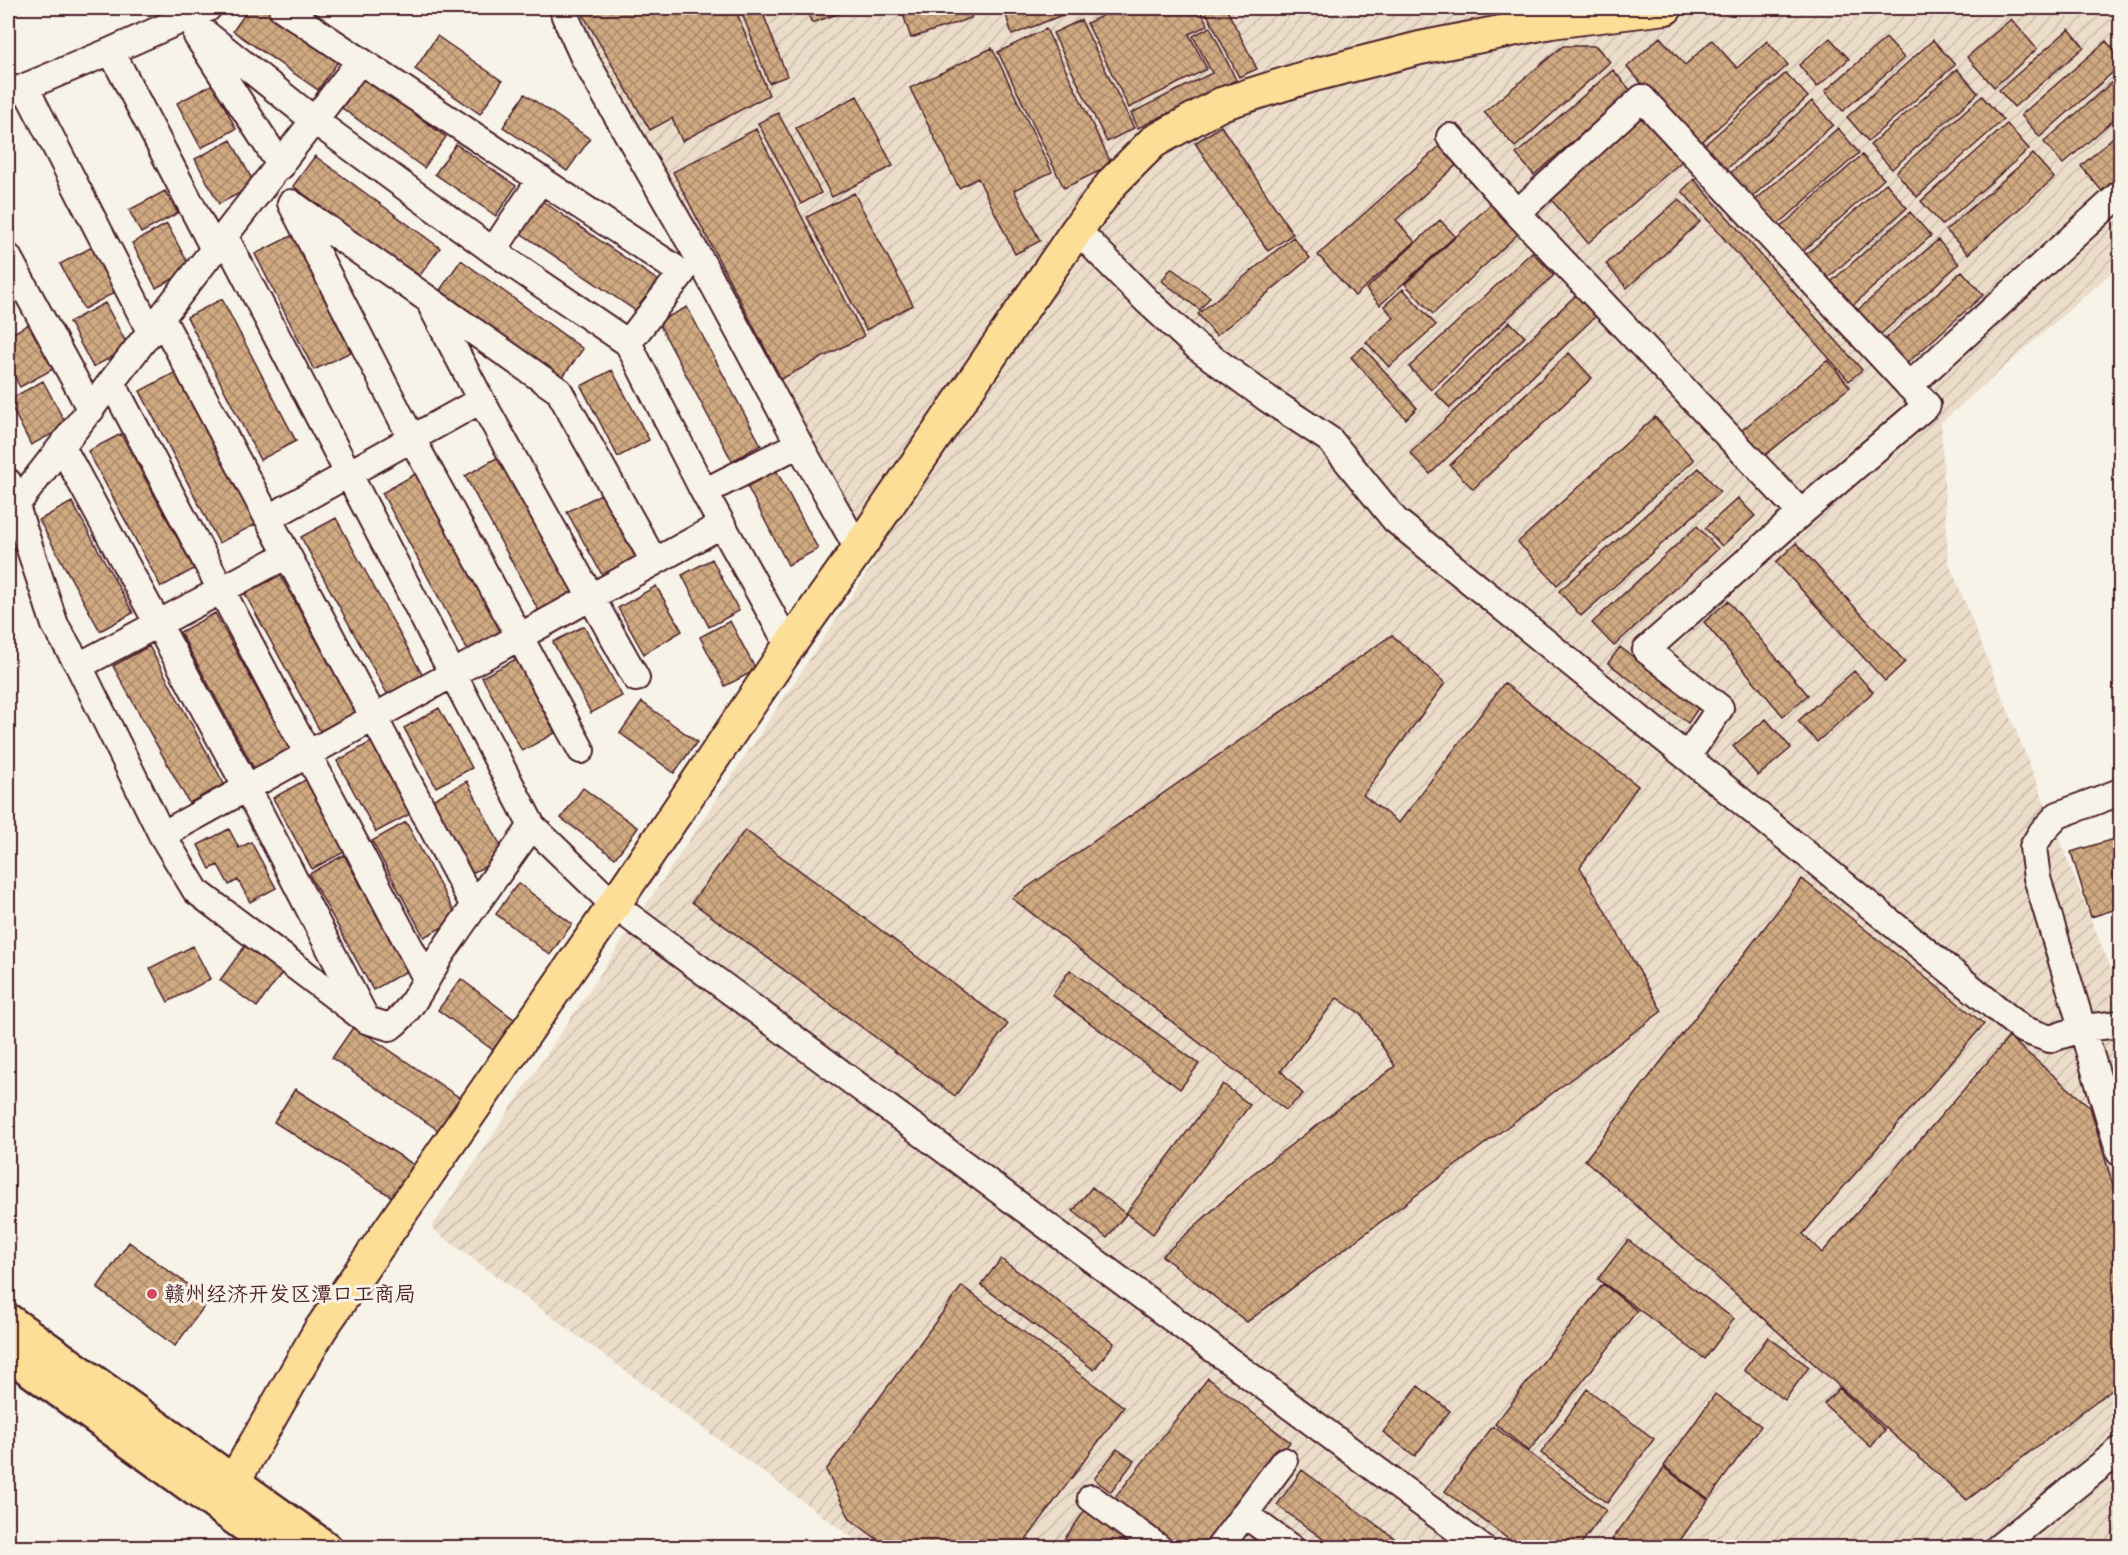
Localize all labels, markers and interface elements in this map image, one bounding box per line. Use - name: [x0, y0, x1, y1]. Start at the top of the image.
- place label: 赣州经济开发区潭口工商局: [164, 1281, 416, 1306]
- marker: 赣州经济开发区潭口工商局: [145, 1287, 159, 1301]

